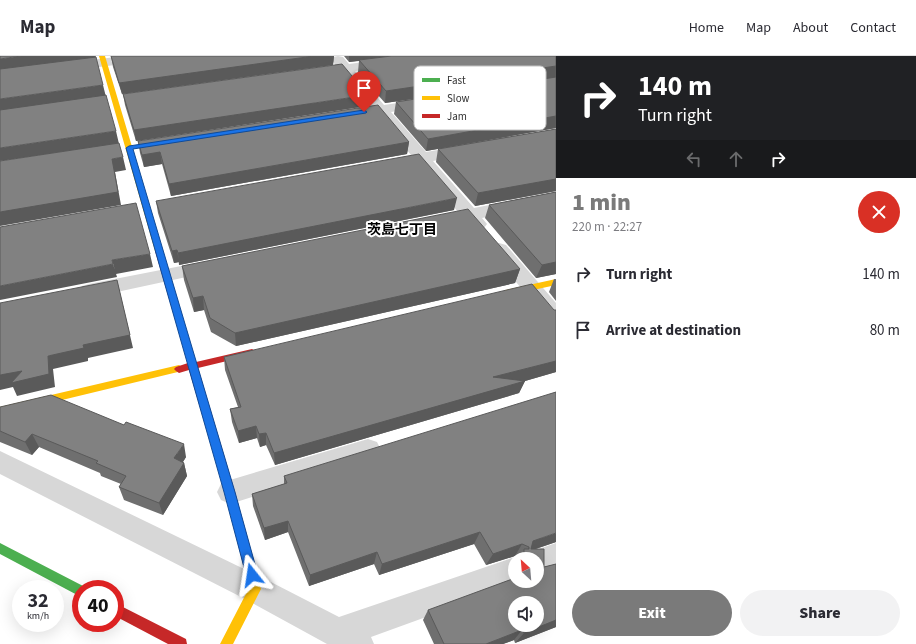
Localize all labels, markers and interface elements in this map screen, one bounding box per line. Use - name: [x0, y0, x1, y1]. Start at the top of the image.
- text: Map: [20, 14, 55, 41]
- text: Home: [689, 18, 724, 38]
- text: Map: [746, 18, 771, 38]
- text: About: [793, 18, 828, 38]
- text: Contact: [850, 18, 896, 38]
- legend: [414, 66, 546, 130]
- text: 140 m: [638, 66, 712, 106]
- pin: [347, 71, 381, 112]
- icon: right: [572, 72, 624, 124]
- text: Fast: [447, 73, 466, 88]
- icon: arrive: [353, 77, 375, 99]
- text: Slow: [447, 91, 470, 106]
- text: Turn right: [638, 103, 712, 128]
- text: Jam: [447, 109, 467, 124]
- icon: left: [683, 148, 705, 170]
- icon: ahead: [725, 148, 747, 170]
- icon: right: [767, 148, 789, 170]
- text: 1 min: [572, 185, 631, 220]
- button: close: [858, 191, 900, 233]
- text: 220 m · 22:27: [572, 218, 642, 236]
- district label: 茨島七丁目: [367, 220, 437, 240]
- icon: right: [572, 263, 594, 285]
- text: Turn right: [606, 264, 672, 285]
- text: 140 m: [862, 264, 900, 285]
- icon: arrive: [572, 319, 594, 341]
- text: Arrive at destination: [606, 320, 741, 341]
- text: 80 m: [870, 320, 900, 341]
- north arrow: [508, 552, 544, 588]
- map controls: [508, 552, 544, 632]
- position arrow: [231, 554, 273, 596]
- speed limit sign: 40: [72, 580, 124, 632]
- text: 32: [27, 587, 49, 615]
- button: Exit: [572, 590, 732, 636]
- button: Share: [740, 590, 900, 636]
- button: sound: [508, 596, 544, 632]
- text: km/h: [27, 609, 49, 623]

